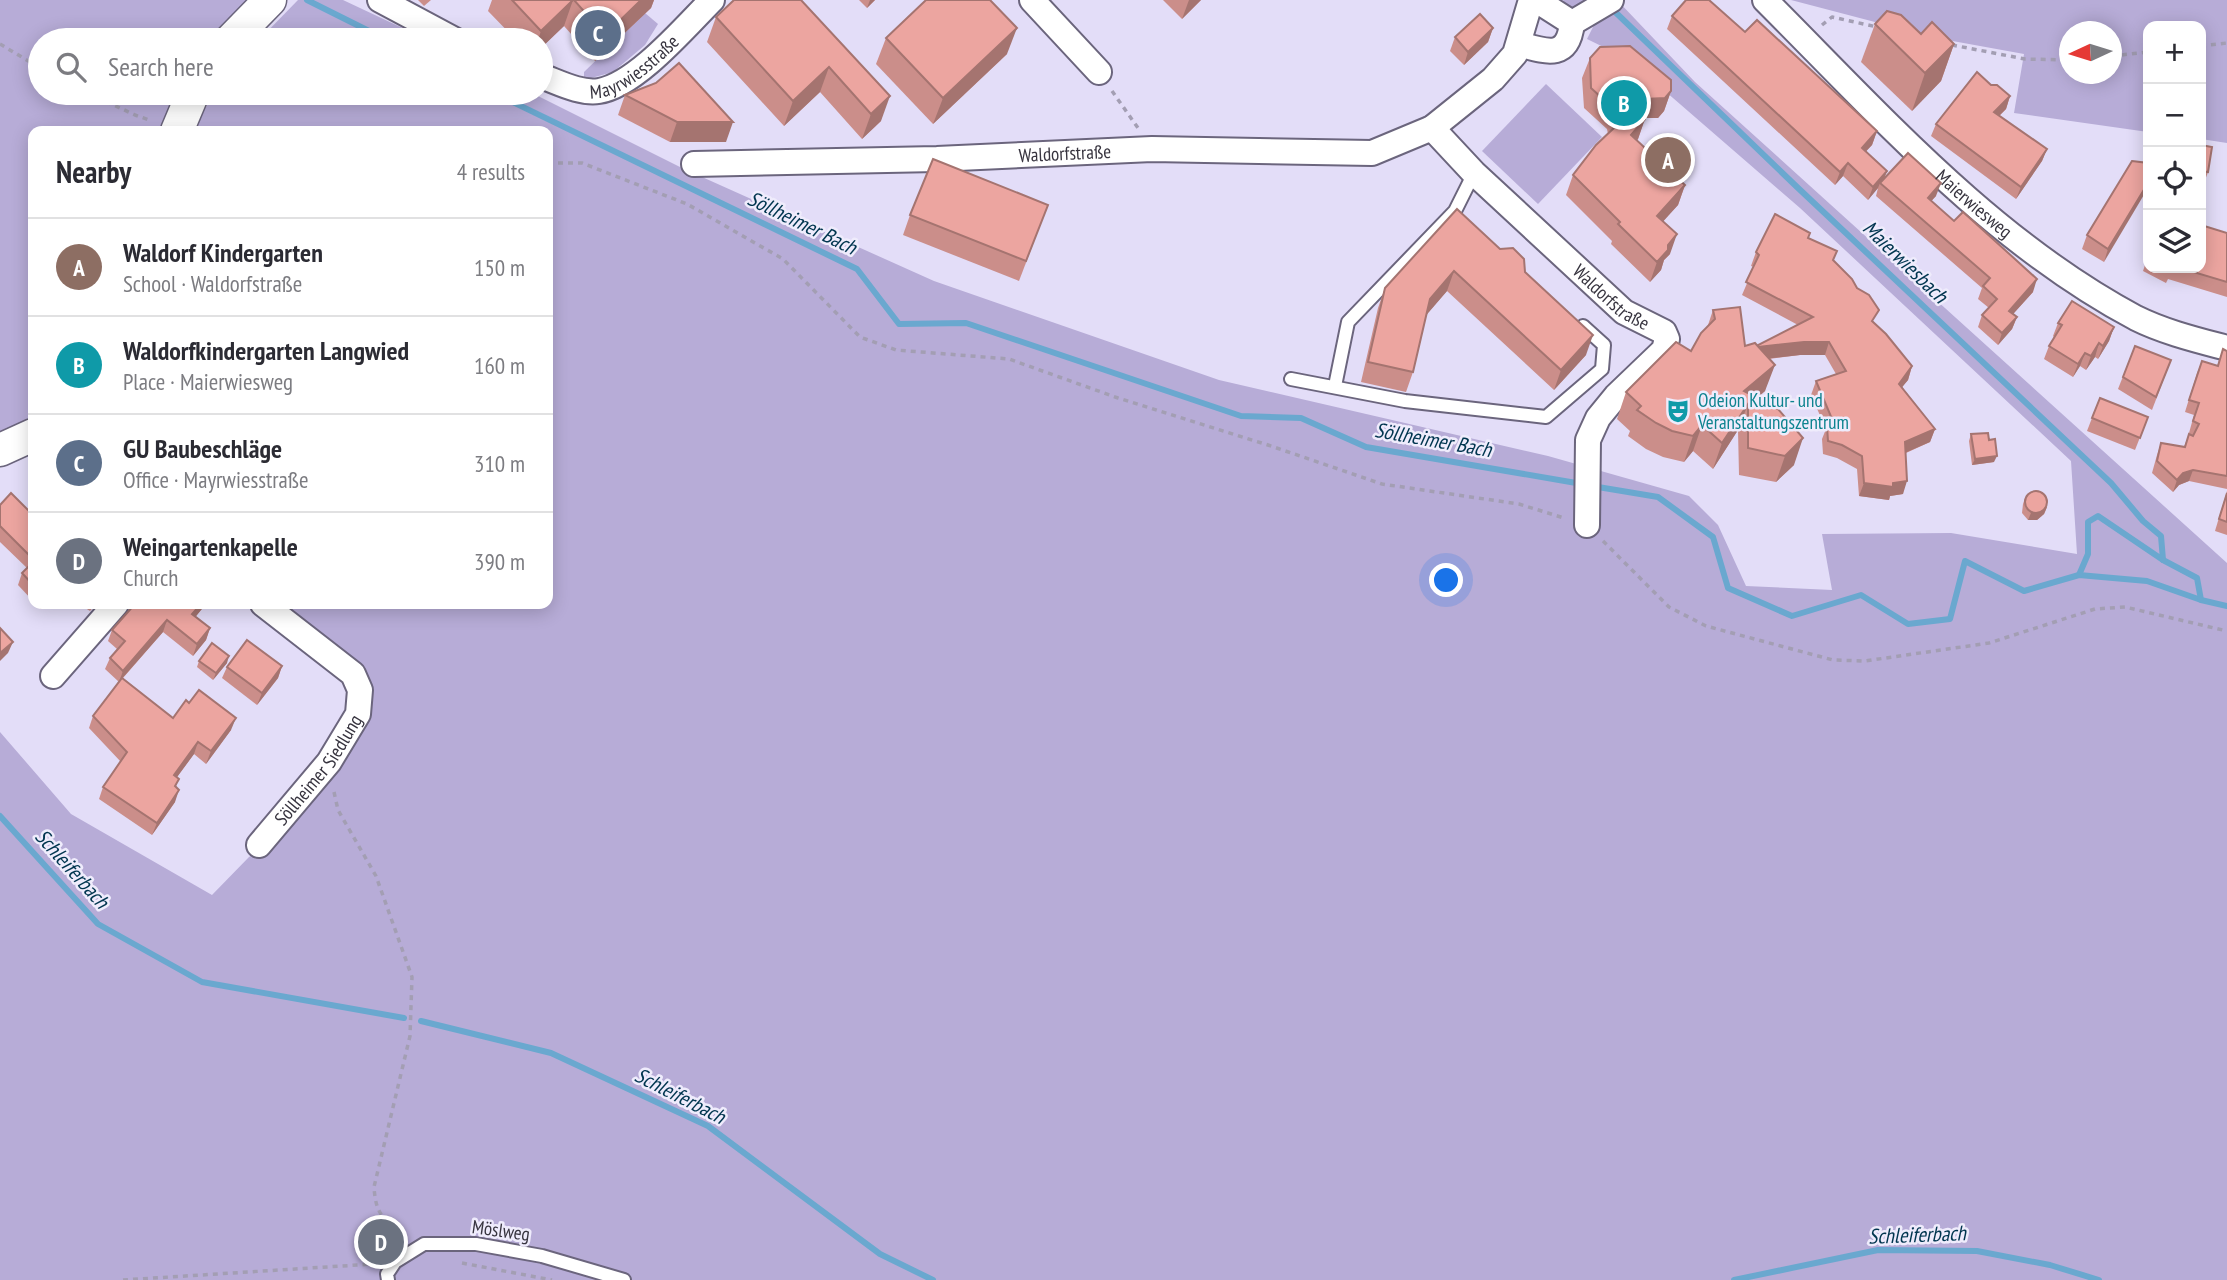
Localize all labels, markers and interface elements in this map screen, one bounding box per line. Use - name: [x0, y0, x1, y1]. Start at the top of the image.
- pin: C: [575, 7, 621, 59]
- north arrow: [2059, 21, 2122, 84]
- map controls: [2143, 21, 2206, 273]
- button: +: [2143, 21, 2206, 84]
- search box: [28, 28, 553, 105]
- street label: Mayrwiesstraße: [589, 29, 684, 104]
- icon: search: [52, 48, 90, 86]
- text: Search here: [108, 50, 214, 83]
- pin: B: [1601, 77, 1647, 129]
- button: −: [2143, 84, 2206, 147]
- pin: A: [1645, 134, 1691, 186]
- street label: Waldorfstraße: [1018, 139, 1112, 167]
- button: locate: [2143, 147, 2206, 210]
- text: Nearby: [56, 152, 131, 191]
- text: 4 results: [457, 157, 525, 186]
- street label: Maierwiesweg: [1931, 164, 2017, 243]
- water label: Söllheimer Bach: [743, 185, 863, 261]
- button: layers: [2143, 210, 2206, 273]
- water label: Maierwiesbach: [1857, 215, 1955, 310]
- text: Waldorf Kindergarten: [123, 236, 323, 269]
- text: A: [73, 253, 85, 282]
- text: 150 m: [474, 253, 525, 282]
- street label: Waldorfstraße: [1568, 259, 1654, 335]
- text: School · Waldorfstraße: [123, 269, 302, 298]
- text: Waldorfkindergarten Langwied: [123, 334, 409, 367]
- text: B: [73, 351, 85, 380]
- text: 160 m: [474, 351, 525, 380]
- text: Place · Maierwiesweg: [123, 367, 293, 396]
- place label: Odeion Kultur- und Veranstaltungszentrum: [1697, 388, 1849, 434]
- theatre icon: Odeion Kultur- und Veranstaltungszentrum: [1664, 397, 1692, 425]
- water label: Söllheimer Bach: [1373, 416, 1495, 463]
- text: GU Baubeschläge: [123, 432, 282, 465]
- text: C: [74, 449, 84, 478]
- text: 310 m: [474, 449, 525, 478]
- text: Office · Mayrwiesstraße: [123, 465, 309, 494]
- text: Weingartenkapelle: [123, 530, 298, 563]
- text: D: [73, 547, 85, 576]
- text: 390 m: [474, 547, 525, 576]
- text: Church: [123, 563, 178, 592]
- your location: [1429, 563, 1463, 597]
- street label: Söllheimer Siedlung: [269, 710, 367, 830]
- water label: Schleiferbach: [30, 823, 116, 915]
- water label: Schleiferbach: [631, 1061, 731, 1131]
- street label: Möslweg: [471, 1214, 531, 1246]
- pin: D: [358, 1216, 404, 1268]
- water label: Schleiferbach: [1868, 1219, 1968, 1250]

